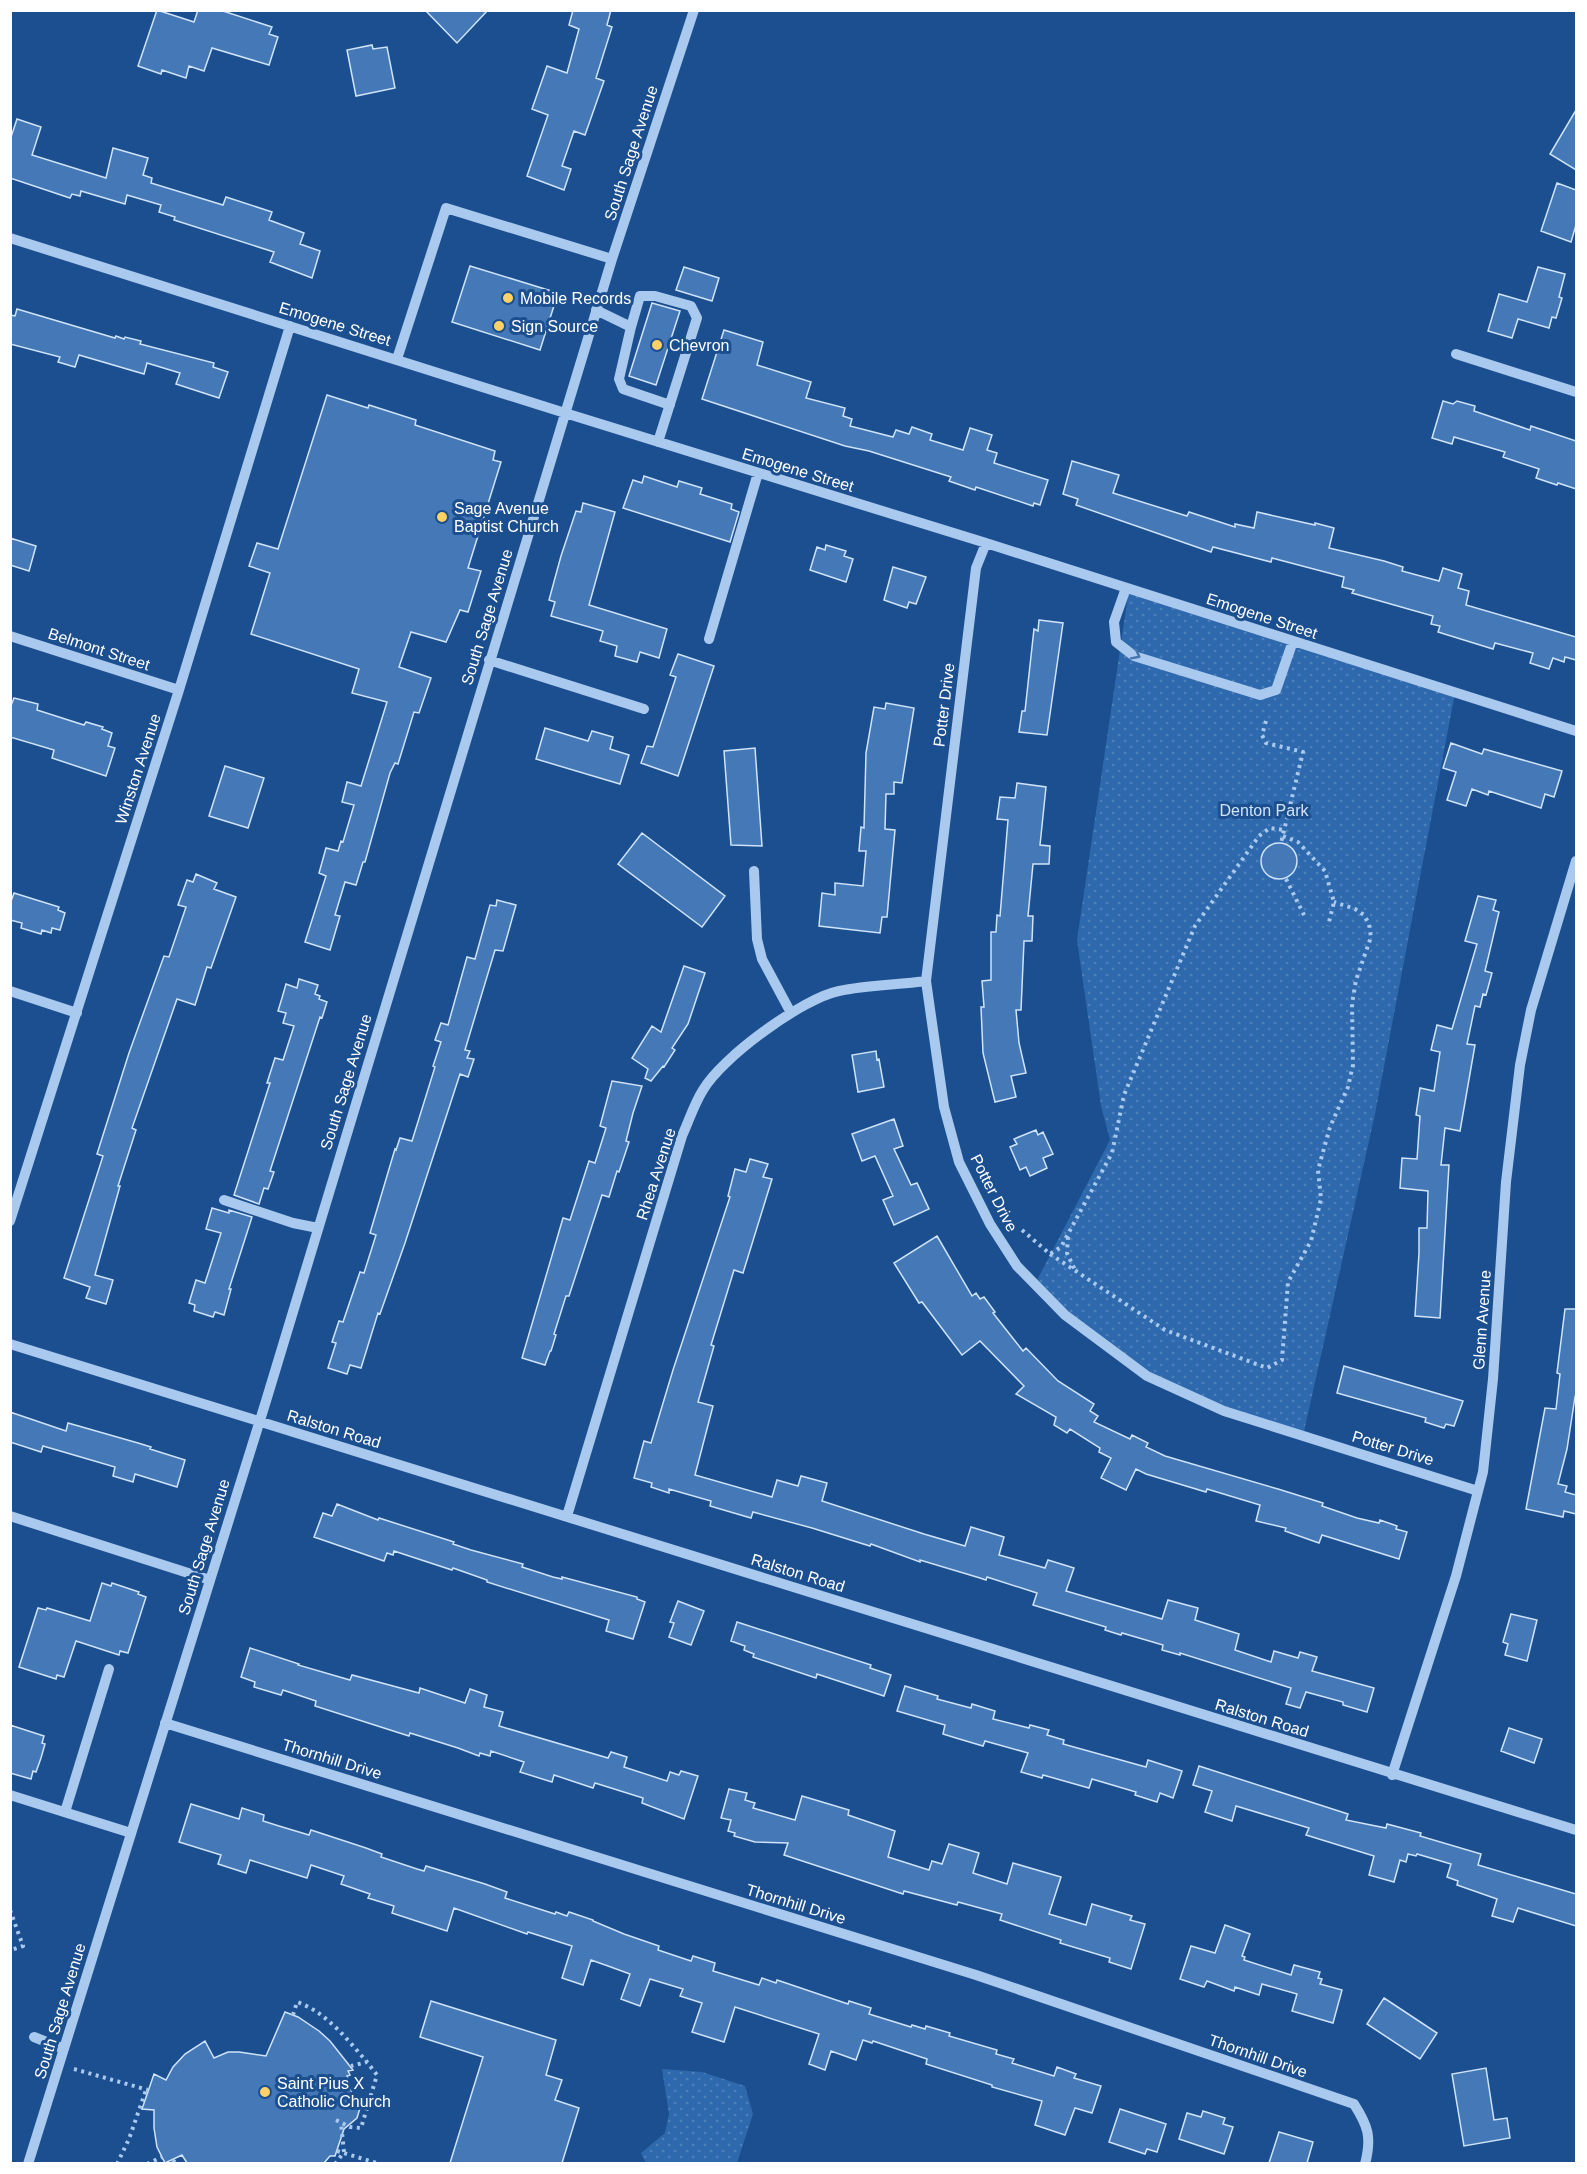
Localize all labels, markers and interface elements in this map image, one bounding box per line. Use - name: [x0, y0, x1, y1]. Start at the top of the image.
- street label: South Sage Avenue: [601, 83, 661, 223]
- place label: Mobile Records: [520, 290, 631, 307]
- marker: Mobile Records: [501, 291, 515, 305]
- street label: Emogene Street: [277, 299, 393, 349]
- place label: Sign Source: [511, 318, 598, 335]
- marker: Sign Source: [492, 319, 506, 333]
- place label: Chevron: [669, 337, 729, 354]
- marker: Chevron: [650, 338, 664, 352]
- street label: Emogene Street: [740, 445, 856, 495]
- place label: Sage Avenue Baptist Church: [454, 500, 559, 535]
- marker: Sage Avenue Baptist Church: [435, 510, 449, 524]
- street label: South Sage Avenue: [458, 547, 516, 687]
- street label: Emogene Street: [1204, 590, 1320, 642]
- street label: Belmont Street: [46, 625, 152, 674]
- one-way arrow: [1130, 647, 1141, 659]
- street label: Potter Drive: [930, 662, 958, 748]
- street label: Winston Avenue: [112, 711, 164, 826]
- park label: Denton Park: [1220, 802, 1309, 819]
- street label: South Sage Avenue: [317, 1012, 375, 1152]
- street label: Rhea Avenue: [633, 1126, 679, 1222]
- street label: Potter Drive: [967, 1152, 1021, 1235]
- street label: Glenn Avenue: [1470, 1269, 1494, 1371]
- street label: Ralston Road: [285, 1407, 383, 1451]
- street label: Potter Drive: [1350, 1428, 1436, 1469]
- street label: South Sage Avenue: [175, 1477, 233, 1617]
- street label: Ralston Road: [749, 1551, 847, 1595]
- street label: Ralston Road: [1213, 1696, 1311, 1740]
- street label: Thornhill Drive: [280, 1736, 384, 1782]
- street label: Thornhill Drive: [744, 1881, 848, 1927]
- street label: South Sage Avenue: [31, 1941, 89, 2081]
- street label: Thornhill Drive: [1206, 2031, 1310, 2081]
- place label: Saint Pius X Catholic Church: [277, 2075, 391, 2110]
- marker: Saint Pius X Catholic Church: [258, 2085, 272, 2099]

